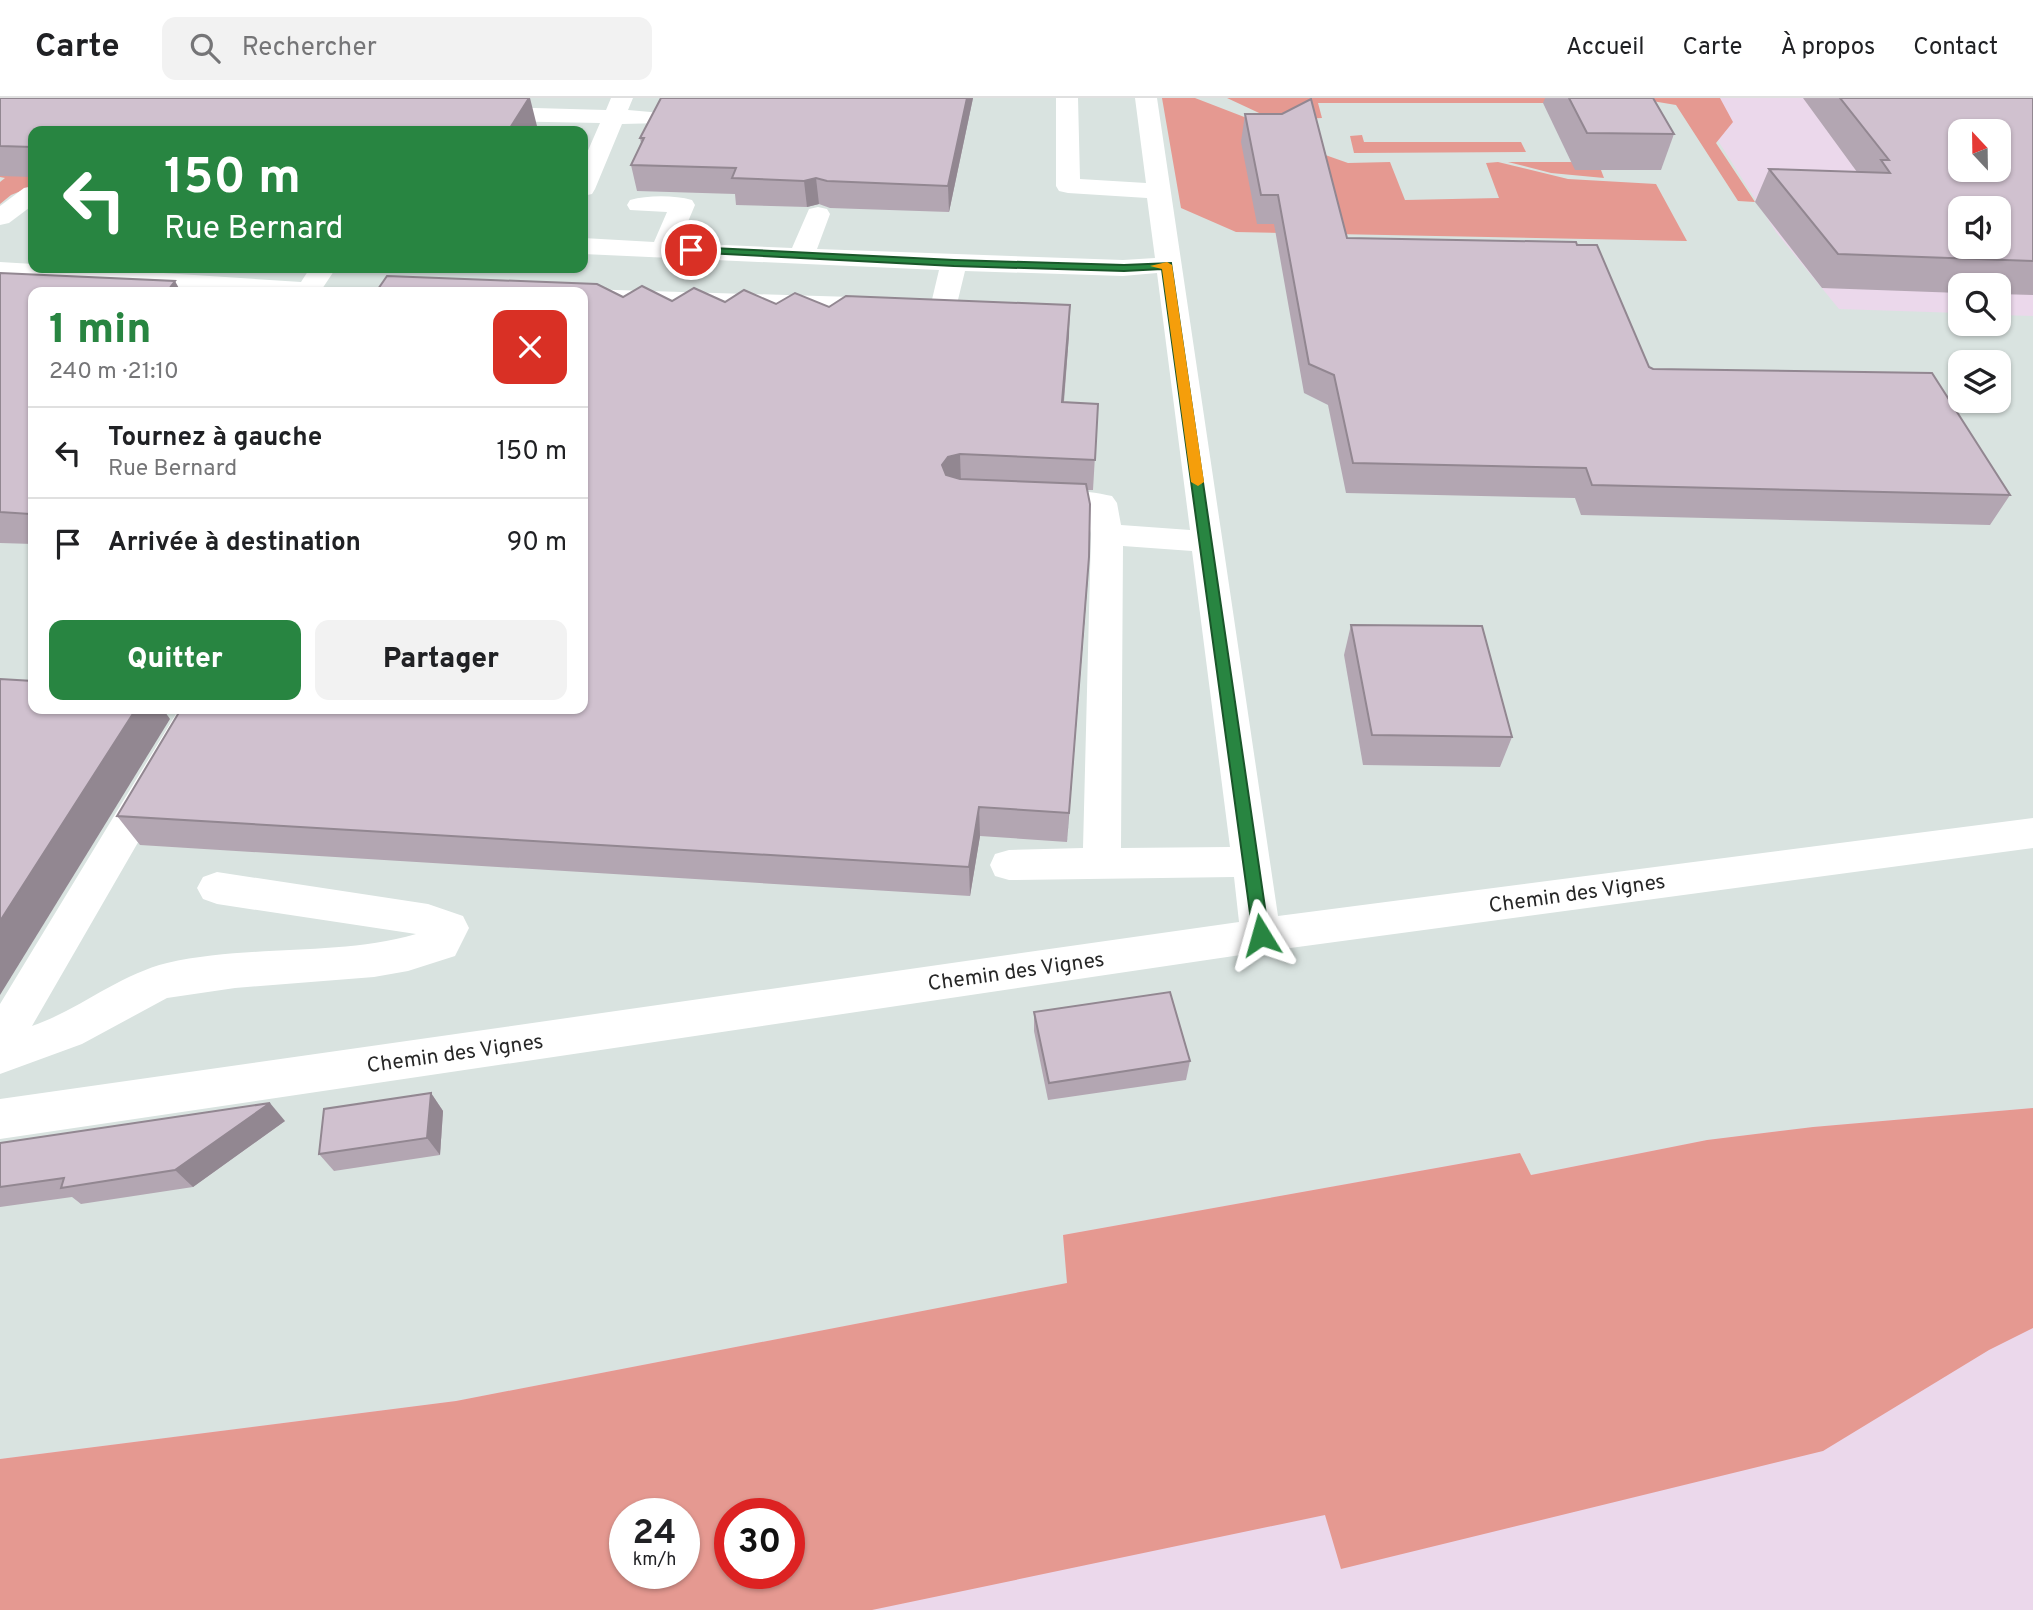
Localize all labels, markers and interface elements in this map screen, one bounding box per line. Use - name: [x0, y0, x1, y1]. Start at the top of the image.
- search box: [162, 17, 652, 80]
- text: Carte: [35, 27, 120, 69]
- icon: search: [186, 29, 224, 67]
- text: Rechercher: [242, 32, 377, 65]
- text: Accueil: [1566, 33, 1645, 63]
- text: Carte: [1683, 33, 1742, 63]
- text: À propos: [1780, 33, 1875, 63]
- text: Contact: [1913, 33, 1998, 63]
- north arrow: [1948, 119, 2011, 182]
- map controls: [1948, 119, 2011, 413]
- text: 150 m: [164, 149, 301, 211]
- icon: left: [49, 154, 140, 245]
- button: sound: [1948, 196, 2011, 259]
- text: Rue Bernard: [164, 210, 344, 250]
- pin: [661, 220, 721, 280]
- icon: arrive: [672, 231, 710, 269]
- button: search: [1948, 273, 2011, 336]
- text: 1 min: [49, 305, 152, 358]
- button: close: [493, 310, 567, 384]
- button: layers: [1948, 350, 2011, 413]
- text: 240 m · 21:10: [49, 358, 179, 387]
- text: Tournez à gauche: [108, 422, 322, 455]
- icon: left: [49, 434, 87, 472]
- text: 150 m: [496, 436, 567, 469]
- text: Rue Bernard: [108, 455, 237, 484]
- icon: arrive: [49, 525, 87, 563]
- text: Arrivée à destination: [108, 527, 361, 560]
- text: 90 m: [507, 527, 567, 560]
- button: Quitter: [49, 620, 301, 700]
- button: Partager: [315, 620, 567, 700]
- street label: Chemin des Vignes: [1487, 869, 1667, 920]
- position arrow: [1224, 898, 1298, 972]
- street label: Chemin des Vignes: [926, 947, 1106, 998]
- street label: Chemin des Vignes: [365, 1029, 545, 1080]
- speed limit sign: 30: [714, 1498, 805, 1589]
- text: 24: [633, 1512, 676, 1556]
- text: km/h: [633, 1549, 676, 1572]

